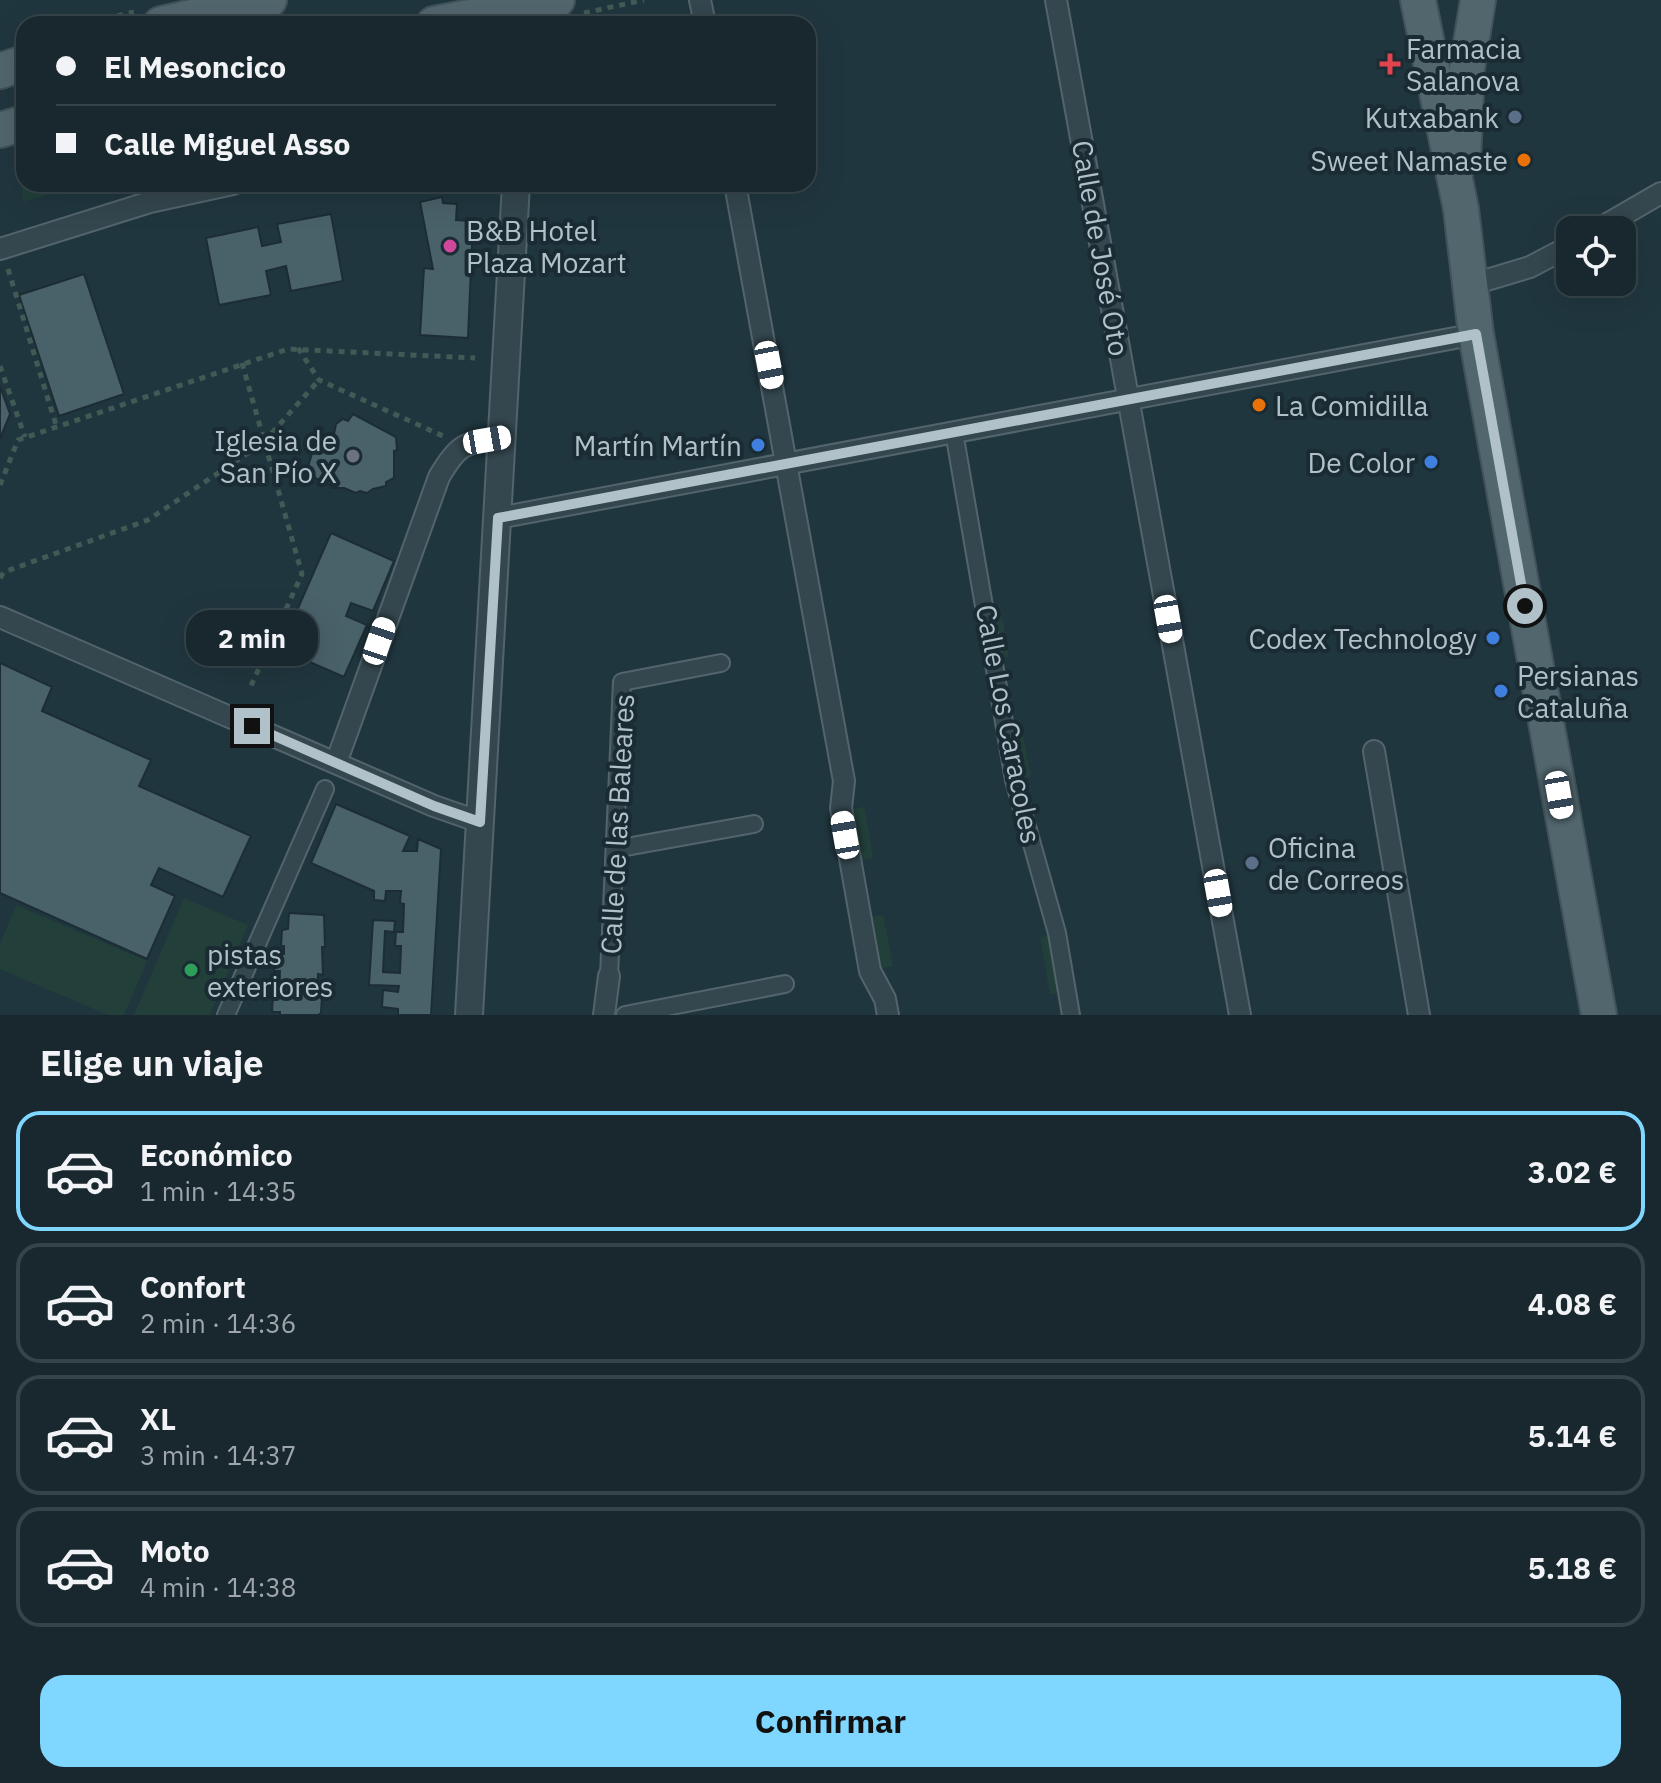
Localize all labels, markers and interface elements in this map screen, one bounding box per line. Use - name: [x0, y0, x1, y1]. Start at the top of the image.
- place label: Farmacia Salanova: [1406, 30, 1521, 99]
- text: El Mesoncico: [104, 47, 286, 86]
- marker: Farmacia Salanova: [1381, 55, 1399, 73]
- place label: Kutxabank: [1365, 99, 1499, 136]
- marker: Kutxabank: [1506, 108, 1524, 126]
- text: Calle Miguel Asso: [104, 124, 350, 163]
- street label: Calle de José Oto: [1064, 137, 1138, 359]
- place label: Sweet Namaste: [1311, 142, 1508, 179]
- marker: Sweet Namaste: [1515, 151, 1533, 169]
- place label: B&B Hotel Plaza Mozart: [466, 212, 627, 281]
- map controls: [1556, 216, 1636, 296]
- button: locate: [1556, 216, 1636, 296]
- marker: B&B Hotel Plaza Mozart: [441, 237, 459, 255]
- car: [753, 339, 785, 391]
- place label: La Comidilla: [1275, 387, 1428, 424]
- marker: La Comidilla: [1250, 396, 1268, 414]
- place label: Iglesia de San Pío X: [214, 422, 337, 491]
- car: [461, 424, 513, 456]
- place label: Martín Martín: [574, 427, 742, 464]
- marker: Martín Martín: [749, 436, 767, 454]
- place label: De Color: [1308, 444, 1415, 481]
- marker: Iglesia de San Pío X: [344, 447, 362, 465]
- marker: De Color: [1422, 453, 1440, 471]
- route start: [1507, 588, 1543, 624]
- car: [1152, 593, 1184, 645]
- street label: Calle Los Caracoles: [968, 601, 1050, 847]
- callout: 2 min: [186, 610, 318, 666]
- car: [360, 614, 398, 668]
- place label: Codex Technology: [1249, 620, 1477, 657]
- text: 2 min: [218, 621, 286, 655]
- marker: Codex Technology: [1484, 629, 1502, 647]
- place label: Persianas Cataluña: [1517, 657, 1639, 726]
- marker: Persianas Cataluña: [1492, 682, 1510, 700]
- street label: Calle de las Baleares: [592, 693, 642, 955]
- route end: [234, 708, 270, 744]
- car: [1543, 769, 1575, 821]
- car: [829, 809, 861, 861]
- place label: Oficina de Correos: [1268, 829, 1404, 898]
- marker: Oficina de Correos: [1243, 854, 1261, 872]
- car: [1202, 867, 1234, 919]
- place label: pistas exteriores: [207, 936, 333, 1005]
- marker: pistas exteriores: [182, 961, 200, 979]
- text: Elige un viaje: [40, 1039, 264, 1086]
- icon: car: [44, 1135, 116, 1207]
- text: Económico: [140, 1135, 293, 1174]
- text: 3.02 €: [1528, 1152, 1617, 1191]
- text: 1 min · 14:35: [140, 1174, 296, 1208]
- icon: car: [44, 1267, 116, 1339]
- text: Confort: [140, 1267, 246, 1306]
- text: 4.08 €: [1528, 1284, 1617, 1323]
- text: 2 min · 14:36: [140, 1306, 296, 1340]
- icon: car: [44, 1399, 116, 1471]
- text: XL: [140, 1399, 176, 1438]
- text: 5.14 €: [1528, 1416, 1617, 1455]
- text: 3 min · 14:37: [140, 1438, 296, 1472]
- icon: car: [44, 1531, 116, 1603]
- text: Moto: [140, 1531, 210, 1570]
- text: 5.18 €: [1528, 1548, 1617, 1587]
- text: 4 min · 14:38: [140, 1570, 296, 1604]
- button: Confirmar: [40, 1675, 1621, 1767]

